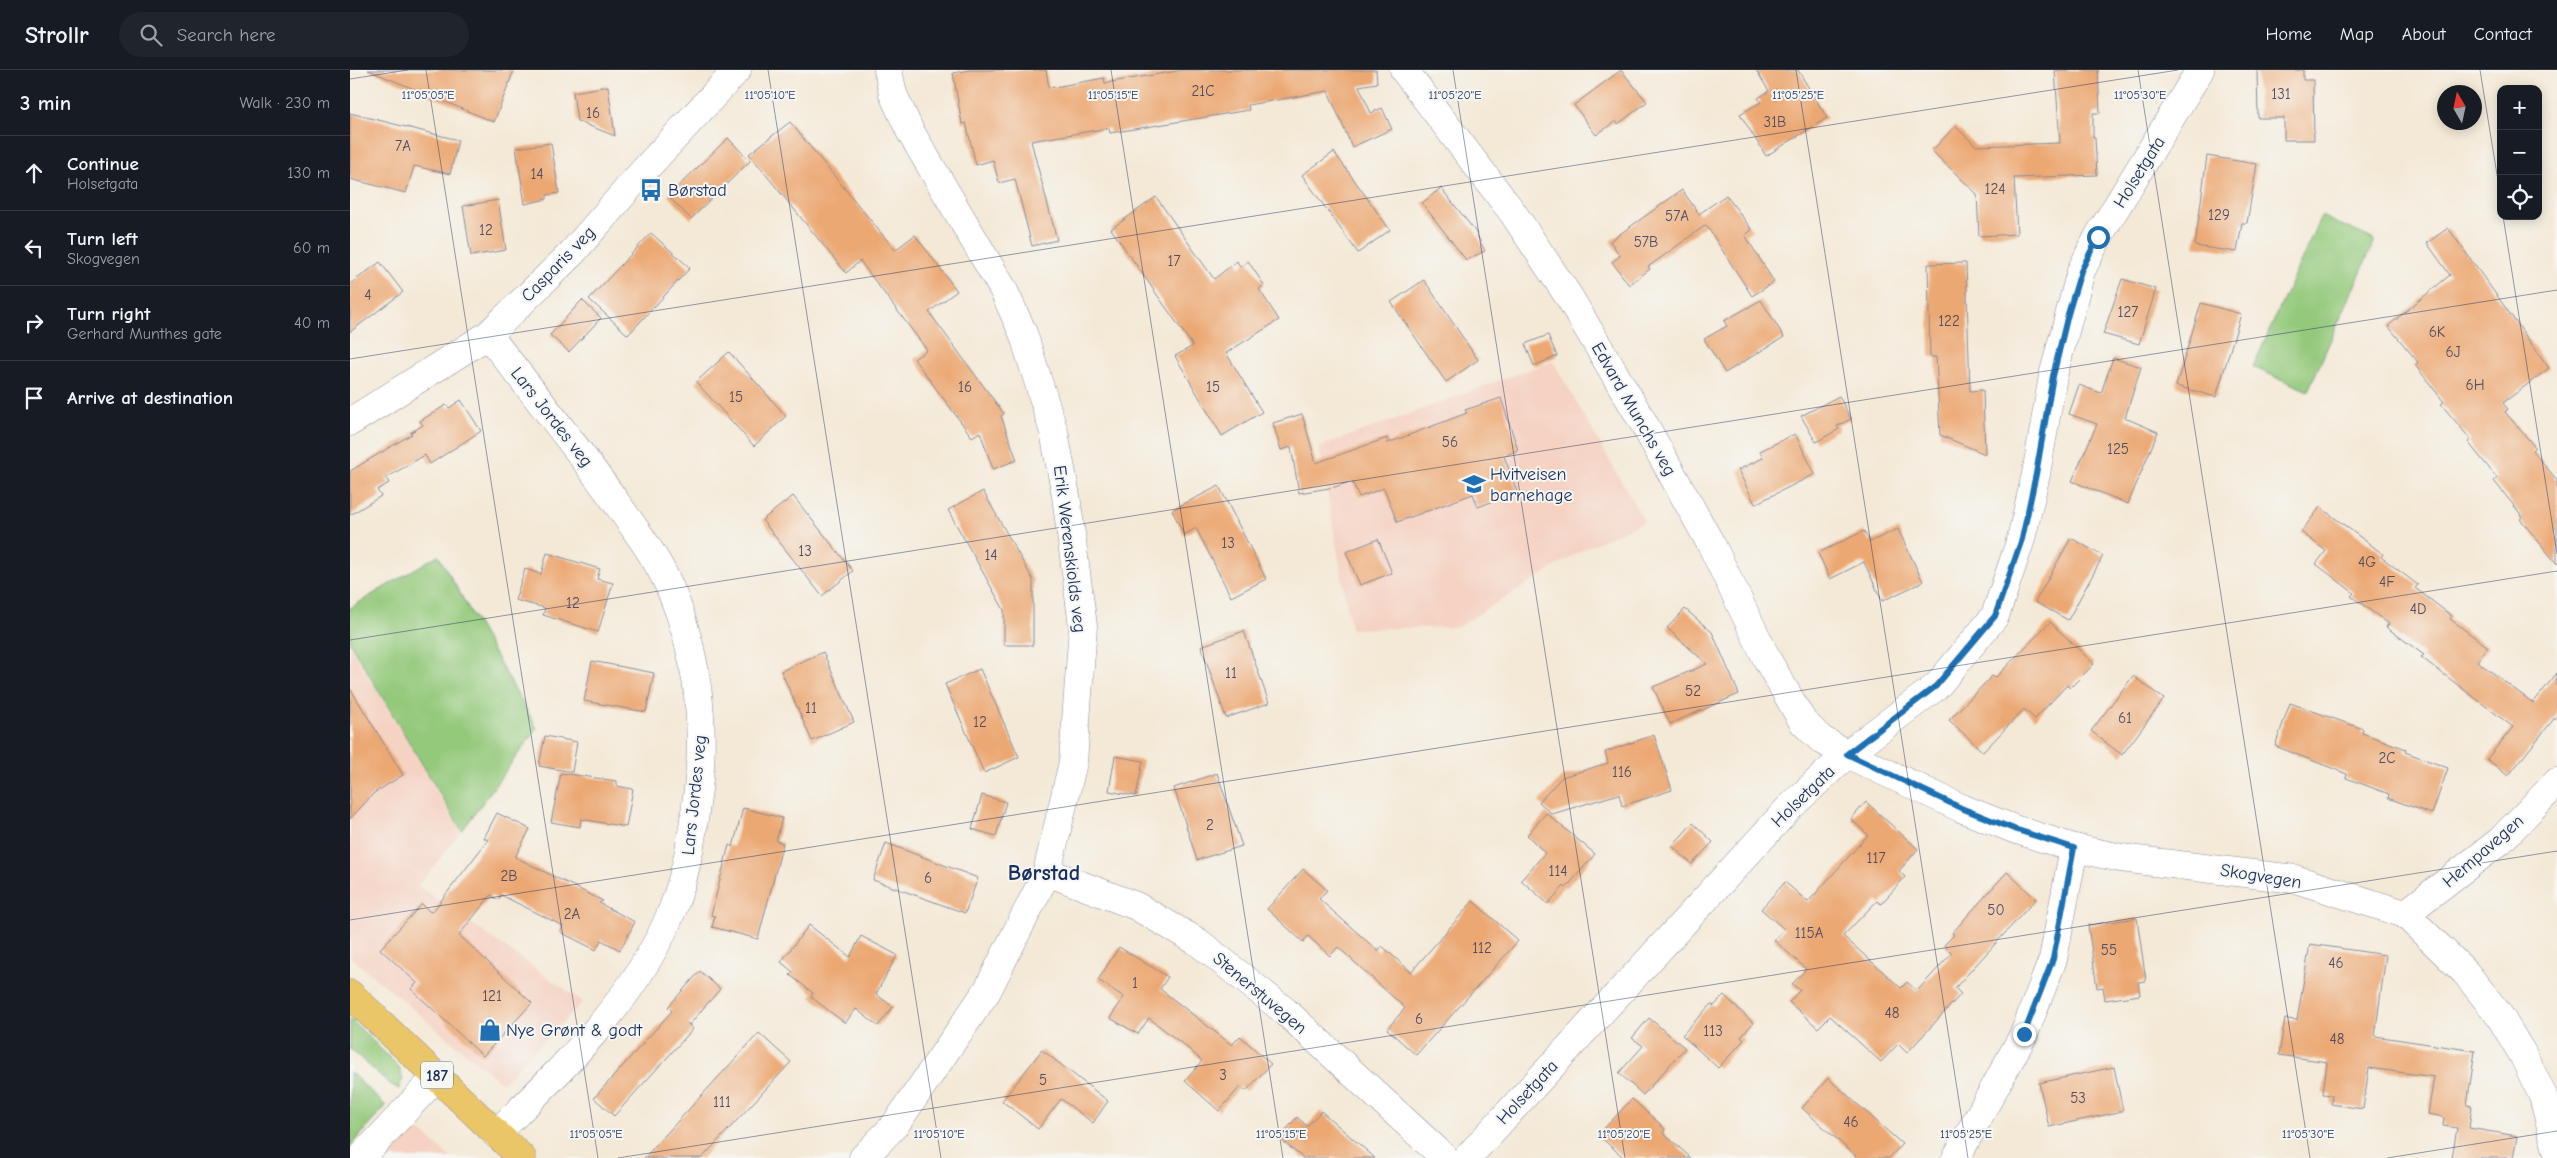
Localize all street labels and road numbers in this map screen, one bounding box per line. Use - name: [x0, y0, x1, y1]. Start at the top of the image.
- street label: Holsetgata: [2109, 133, 2170, 212]
- street label: Casparis veg: [517, 222, 600, 307]
- street label: Edvard Munchs veg: [1587, 339, 1680, 480]
- street label: Lars Jordes veg: [506, 363, 597, 471]
- street label: Erik Werenskiolds veg: [1049, 464, 1090, 634]
- street label: Lars Jordes veg: [678, 734, 711, 856]
- street label: Holsetgata: [1767, 761, 1840, 832]
- street label: Hempavegen: [2439, 810, 2528, 892]
- street label: Skogvegen: [2219, 860, 2303, 893]
- street label: Stenerstuvegen: [1208, 948, 1311, 1039]
- street label: Holsetgata: [1492, 1056, 1562, 1129]
- road number: 187: [421, 1062, 453, 1088]

